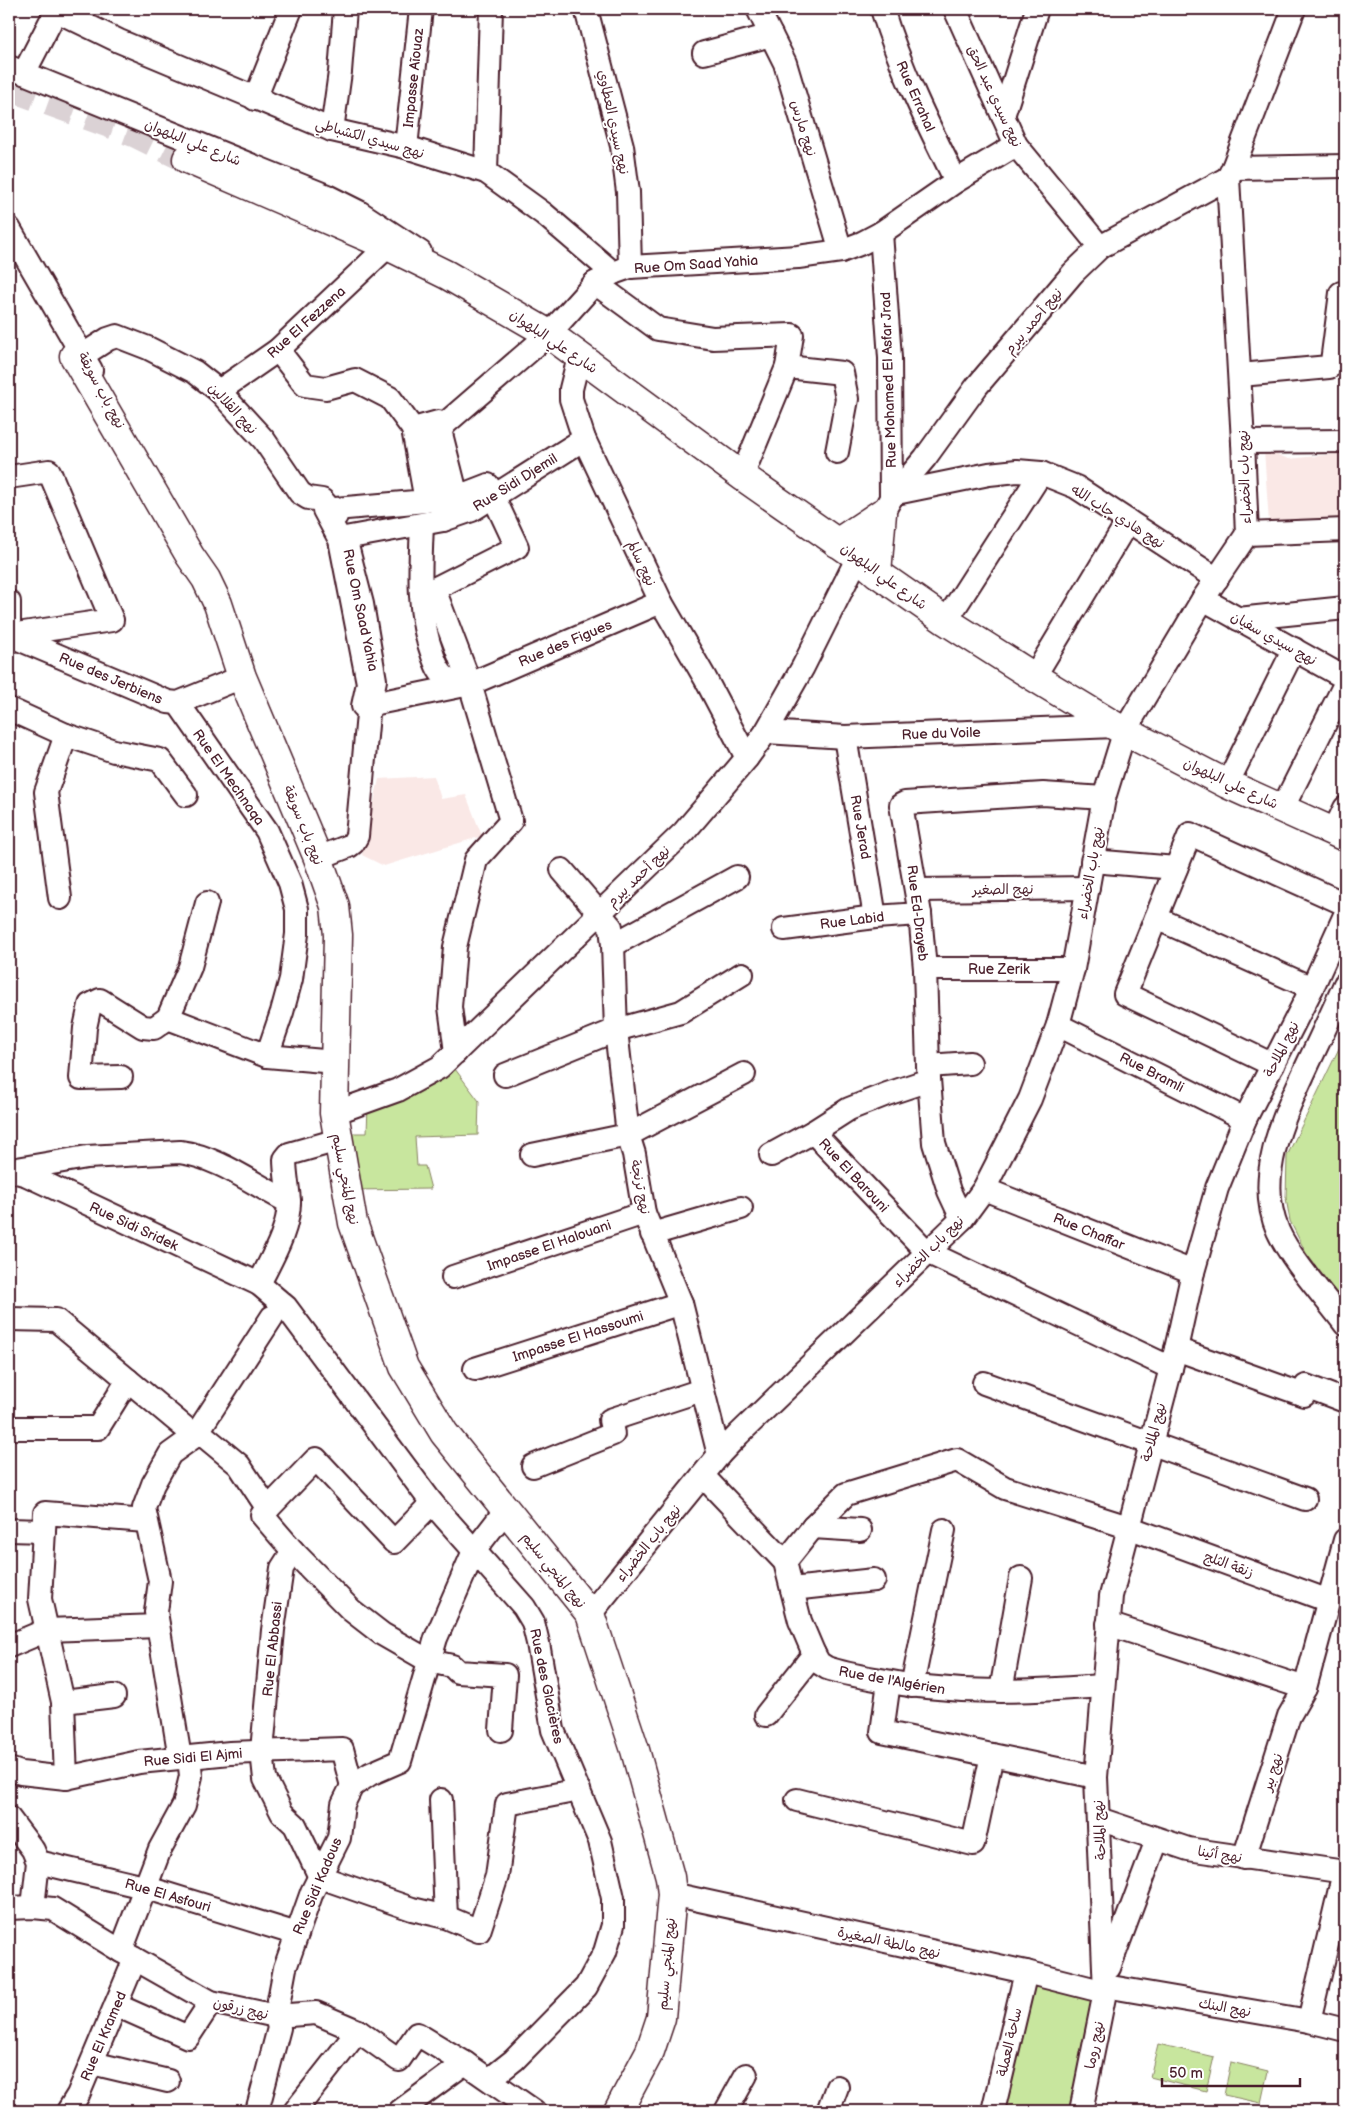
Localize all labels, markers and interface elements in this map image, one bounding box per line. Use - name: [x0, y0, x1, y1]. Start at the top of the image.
- street label: Impasse Aĩouaz: [400, 27, 427, 129]
- street label: نهج سيدي عبد الحق: [962, 43, 1026, 151]
- street label: Rue Errahal: [892, 58, 939, 134]
- street label: نهج سيدي العطاوي: [592, 68, 633, 176]
- street label: نهج مارس: [786, 98, 820, 159]
- street label: شارع علي البلهوان: [141, 115, 243, 173]
- street label: نهج سيدي الكشباطي: [312, 115, 426, 166]
- street label: Rue Om Saad Yahia: [633, 252, 759, 277]
- street label: Rue El Fezzena: [264, 283, 349, 362]
- street label: نهج أحمد بيرم: [1001, 285, 1068, 360]
- street label: Rue Mohamed El Asfar Jrad: [877, 292, 900, 468]
- street label: شارع علي البلهوان: [504, 306, 601, 380]
- street label: نهج باب سويقة: [73, 349, 129, 432]
- street label: نهج القلالين: [204, 379, 261, 438]
- street label: نهج باب الخضراء: [1234, 430, 1256, 524]
- street label: Rue Sidi Djemil: [470, 450, 561, 515]
- street label: نهج هادي جاب الله: [1067, 481, 1168, 554]
- street label: نهج سالم: [622, 538, 660, 590]
- street label: شارع علي البلهوان: [835, 539, 930, 617]
- street label: Rue Om Saad Yahia: [339, 547, 382, 673]
- street label: نهج سيدي سفيان: [1227, 608, 1320, 671]
- street label: Rue des Figues: [516, 616, 614, 671]
- street label: Rue des Jerbiens: [56, 649, 165, 708]
- street label: Rue du Voile: [901, 724, 981, 743]
- street label: Rue El Mechnaqa: [189, 726, 268, 829]
- street label: شارع علي البلهوان: [1179, 754, 1281, 816]
- street label: نهج باب سويقة: [279, 783, 327, 868]
- street label: Rue Jerad: [846, 794, 875, 861]
- street label: نهج باب الخضراء: [1074, 825, 1108, 921]
- street label: نهج أحمد بيرم: [603, 842, 676, 913]
- street label: Rue Ed-Drayeb: [903, 864, 932, 962]
- street label: نهج الصغير: [971, 880, 1034, 900]
- street label: Rue Labid: [819, 908, 885, 933]
- street label: Rue Zerik: [968, 961, 1030, 978]
- street label: نهج الملاحة: [1260, 1019, 1304, 1080]
- street label: Rue Bramli: [1117, 1049, 1187, 1096]
- street label: نهج المنجي سليم: [324, 1132, 363, 1227]
- street label: Rue El Barouni: [815, 1135, 892, 1216]
- street label: نهج ترنجة: [626, 1158, 654, 1216]
- street label: Rue Sidi Sridek: [87, 1198, 181, 1255]
- street label: Rue Chaffar: [1051, 1209, 1128, 1254]
- street label: نهج باب الخضراء: [889, 1212, 968, 1291]
- street label: Impasse El Halouani: [485, 1216, 613, 1275]
- street label: Impasse El Hassoumi: [511, 1307, 646, 1366]
- street label: نهج الملاحة: [1137, 1401, 1170, 1464]
- street label: نهج باب الخضراء: [612, 1502, 685, 1586]
- street label: نهج المنجي سليم: [515, 1529, 589, 1614]
- street label: زنقة الثلج: [1201, 1548, 1256, 1582]
- street label: Rue El Abbassi: [259, 1601, 286, 1697]
- street label: Rue des Glacières: [526, 1627, 567, 1745]
- street label: Rue de l'Algérien: [837, 1663, 947, 1698]
- street label: Rue Sidi El Ajmi: [143, 1745, 243, 1770]
- street label: نهج بير: [1258, 1751, 1287, 1794]
- street label: نهج الملاحة: [1089, 1799, 1111, 1860]
- street label: Rue Sidi Kadous: [289, 1835, 346, 1937]
- street label: نهج أثينا: [1196, 1843, 1243, 1867]
- street label: Rue El Asfouri: [123, 1875, 213, 1916]
- street label: نهج المنجي سليم: [654, 1917, 683, 2011]
- street label: نهج مالطة الصغيرة: [836, 1923, 942, 1963]
- street label: Rue El Kramed: [77, 1989, 130, 2084]
- street label: نهج زرقون: [211, 1994, 270, 2024]
- street label: نهج البنك: [1197, 1995, 1252, 2021]
- street label: ساحة العملة: [993, 2006, 1026, 2078]
- street label: نهج روما: [1082, 2020, 1108, 2071]
- scale bar: [1162, 2055, 1299, 2087]
- text: 50 m: [1169, 2064, 1203, 2083]

